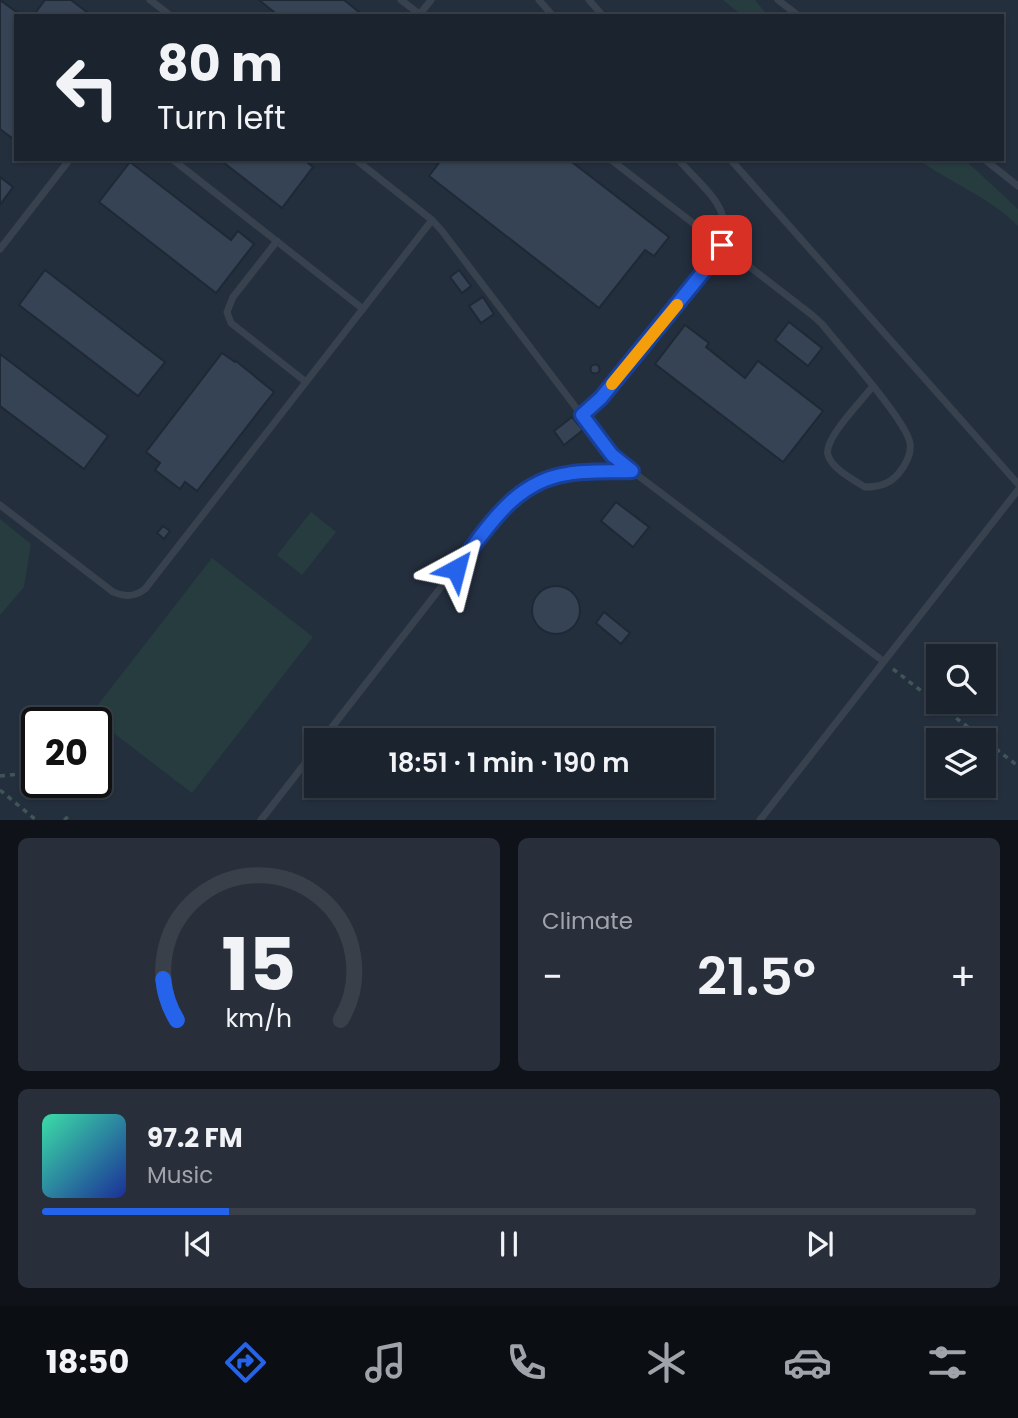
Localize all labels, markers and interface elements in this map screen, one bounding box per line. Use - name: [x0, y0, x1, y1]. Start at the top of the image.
- text: 80 m: [157, 30, 283, 98]
- icon: left: [42, 42, 133, 133]
- text: Turn left: [157, 95, 286, 140]
- pin: [692, 215, 752, 275]
- icon: arrive: [703, 226, 741, 264]
- position arrow: [419, 532, 493, 606]
- map controls: [926, 644, 996, 798]
- button: search: [926, 644, 996, 714]
- speed limit sign: 20: [21, 707, 112, 798]
- button: layers: [926, 728, 996, 798]
- text: 18:51 · 1 min · 190 m: [388, 745, 630, 781]
- text: Climate: [542, 905, 633, 937]
- text: 15: [222, 915, 296, 1016]
- text: 21.5°: [697, 940, 816, 1013]
- text: −: [542, 950, 563, 1003]
- text: +: [950, 950, 976, 1003]
- text: km/h: [226, 1001, 292, 1036]
- text: 97.2 FM: [147, 1120, 243, 1156]
- text: Music: [147, 1159, 213, 1191]
- icon: previous: [179, 1225, 217, 1263]
- icon: pause: [490, 1225, 528, 1263]
- icon: next: [801, 1225, 839, 1263]
- icon: directions: [221, 1338, 270, 1387]
- icon: music: [361, 1338, 410, 1387]
- icon: phone: [502, 1338, 551, 1387]
- icon: climate: [642, 1338, 691, 1387]
- icon: car: [783, 1338, 832, 1387]
- icon: filters: [923, 1338, 972, 1387]
- text: 18:50: [46, 1339, 129, 1384]

